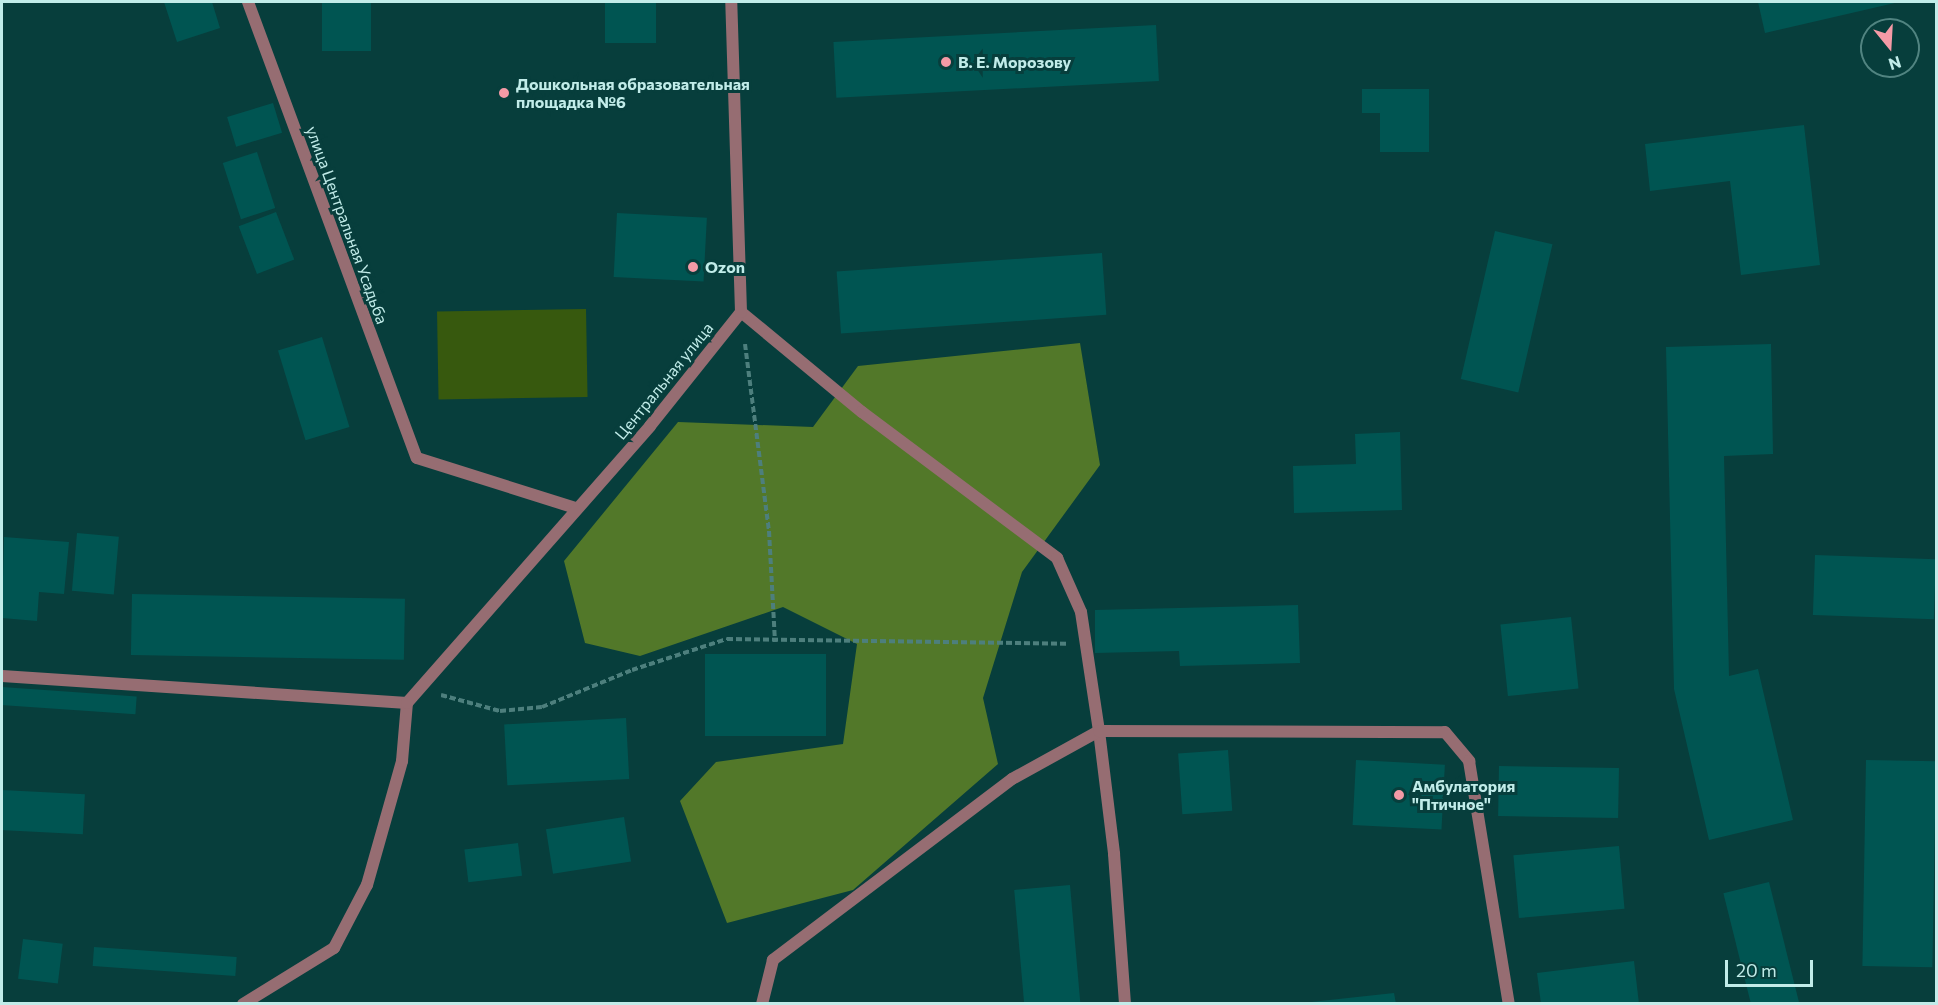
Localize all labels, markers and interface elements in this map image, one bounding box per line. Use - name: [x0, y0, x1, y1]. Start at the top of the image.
- north arrow: [1860, 18, 1920, 78]
- place label: В. Е. Морозову: [958, 52, 1071, 72]
- text: N: [1886, 53, 1904, 75]
- marker: В. Е. Морозову: [939, 55, 953, 69]
- place label: Дошкольная образовательная площадка №6: [516, 74, 750, 112]
- marker: Дошкольная образовательная площадка №6: [497, 86, 511, 100]
- street label: улица Центральная Усадьба: [302, 123, 392, 327]
- place label: Ozon: [705, 257, 745, 277]
- marker: Ozon: [686, 260, 700, 274]
- street label: Центральная улица: [611, 319, 717, 443]
- place label: Амбулатория "Птичное": [1412, 776, 1515, 814]
- marker: Амбулатория "Птичное": [1390, 786, 1408, 804]
- scale bar: [1728, 948, 1816, 986]
- text: 20 m: [1736, 959, 1777, 981]

